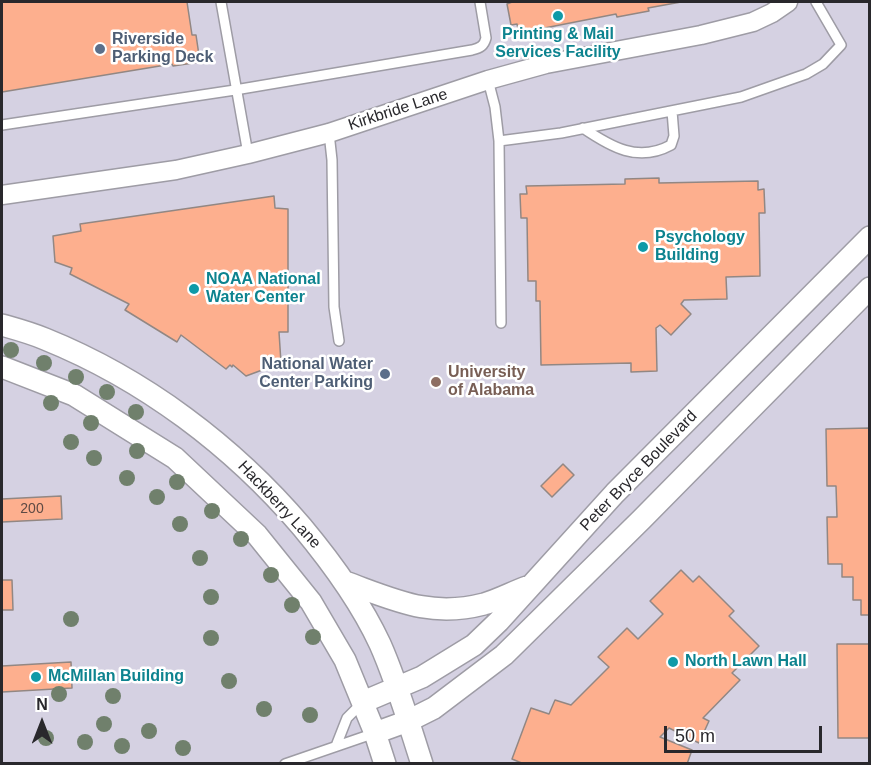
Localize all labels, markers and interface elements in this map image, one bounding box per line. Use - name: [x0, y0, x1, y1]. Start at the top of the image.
- marker: Printing & Mail Services Facility: [551, 9, 565, 23]
- place label: Printing & Mail Services Facility: [495, 25, 621, 63]
- place label: Riverside Parking Deck: [112, 30, 213, 68]
- marker: Riverside Parking Deck: [93, 42, 107, 56]
- street label: Kirkbride Lane: [346, 85, 450, 135]
- place label: Psychology Building: [655, 228, 745, 266]
- marker: Psychology Building: [636, 240, 650, 254]
- place label: NOAA National Water Center: [206, 270, 321, 308]
- marker: NOAA National Water Center: [187, 282, 201, 296]
- place label: National Water Center Parking: [259, 355, 373, 393]
- place label: University of Alabama: [448, 363, 534, 401]
- marker: National Water Center Parking: [378, 367, 392, 381]
- marker: University of Alabama: [429, 375, 443, 389]
- street label: Peter Bryce Boulevard: [576, 407, 702, 535]
- street label: Hackberry Lane: [233, 457, 325, 553]
- house number: 200: [20, 501, 44, 517]
- place label: North Lawn Hall: [685, 652, 807, 672]
- marker: North Lawn Hall: [666, 655, 680, 669]
- place label: McMillan Building: [48, 667, 184, 687]
- marker: McMillan Building: [29, 670, 43, 684]
- north arrow: [12, 693, 72, 753]
- text: N: [36, 696, 48, 713]
- scale bar: [667, 714, 824, 752]
- text: 50 m: [675, 726, 715, 746]

